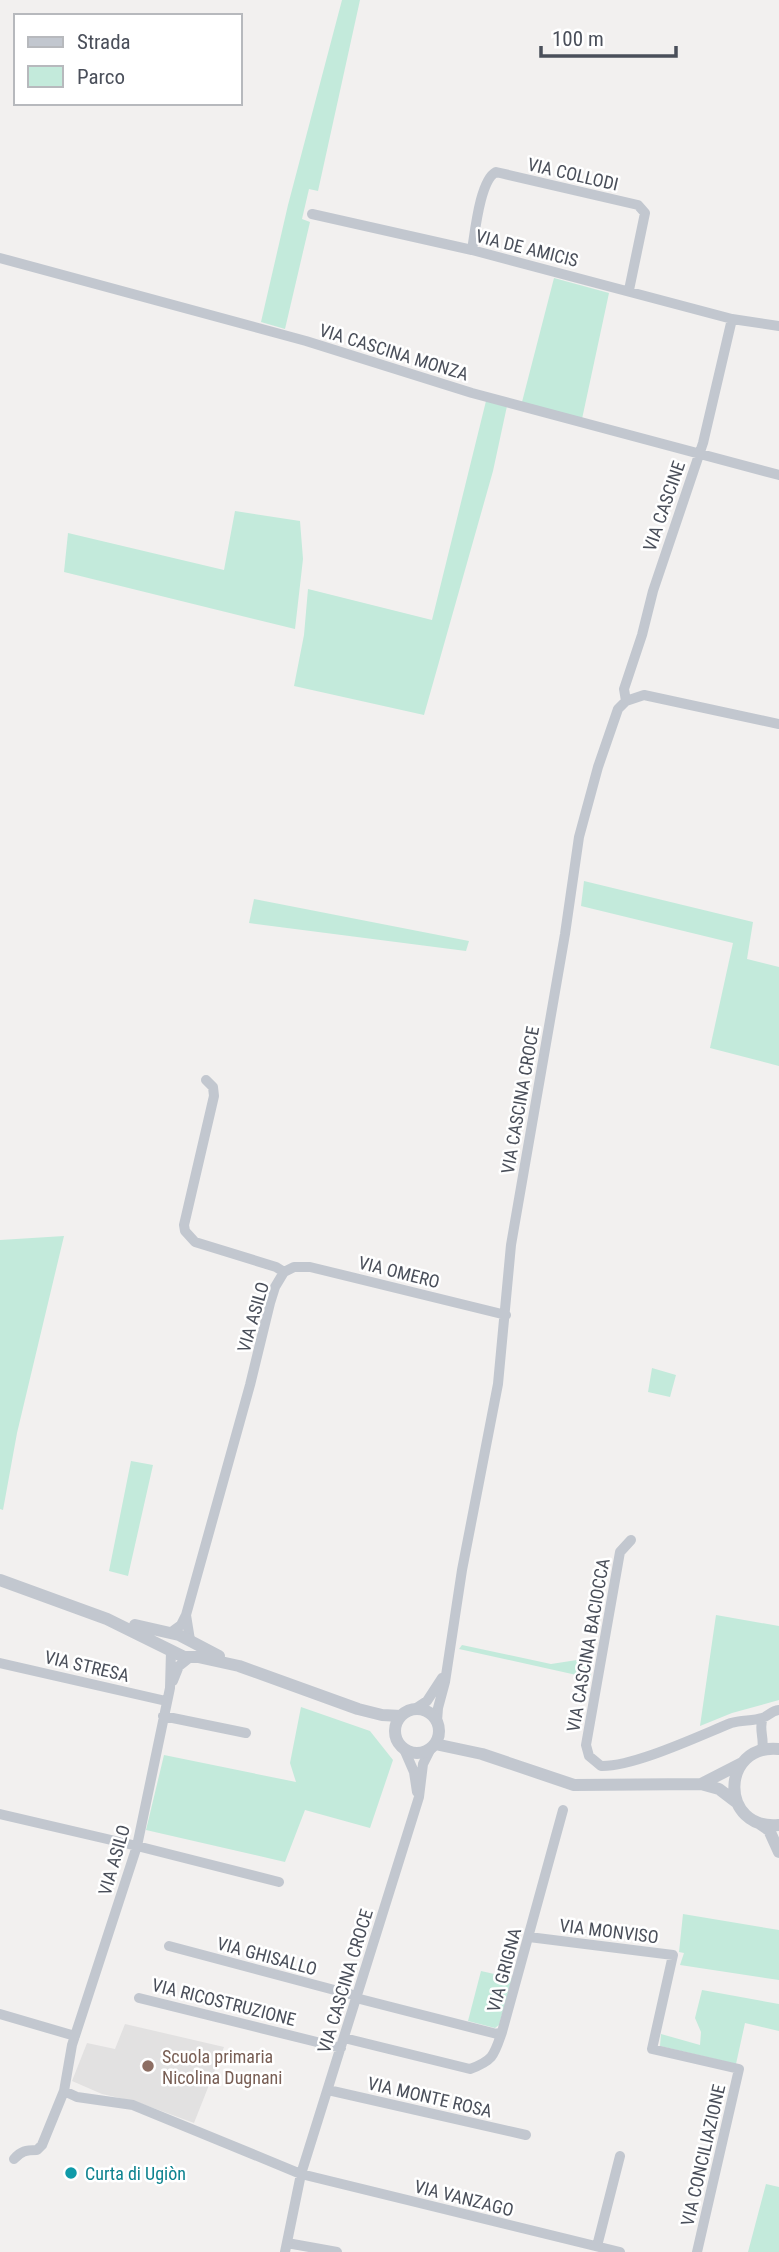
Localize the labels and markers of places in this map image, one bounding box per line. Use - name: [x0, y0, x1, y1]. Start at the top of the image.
- place label: Scuola primaria Nicolina Dugnani: [162, 2046, 282, 2088]
- marker: Scuola primaria Nicolina Dugnani: [140, 2058, 156, 2074]
- place label: Curta di Ugiòn: [85, 2163, 186, 2184]
- marker: Curta di Ugiòn: [63, 2165, 79, 2181]

